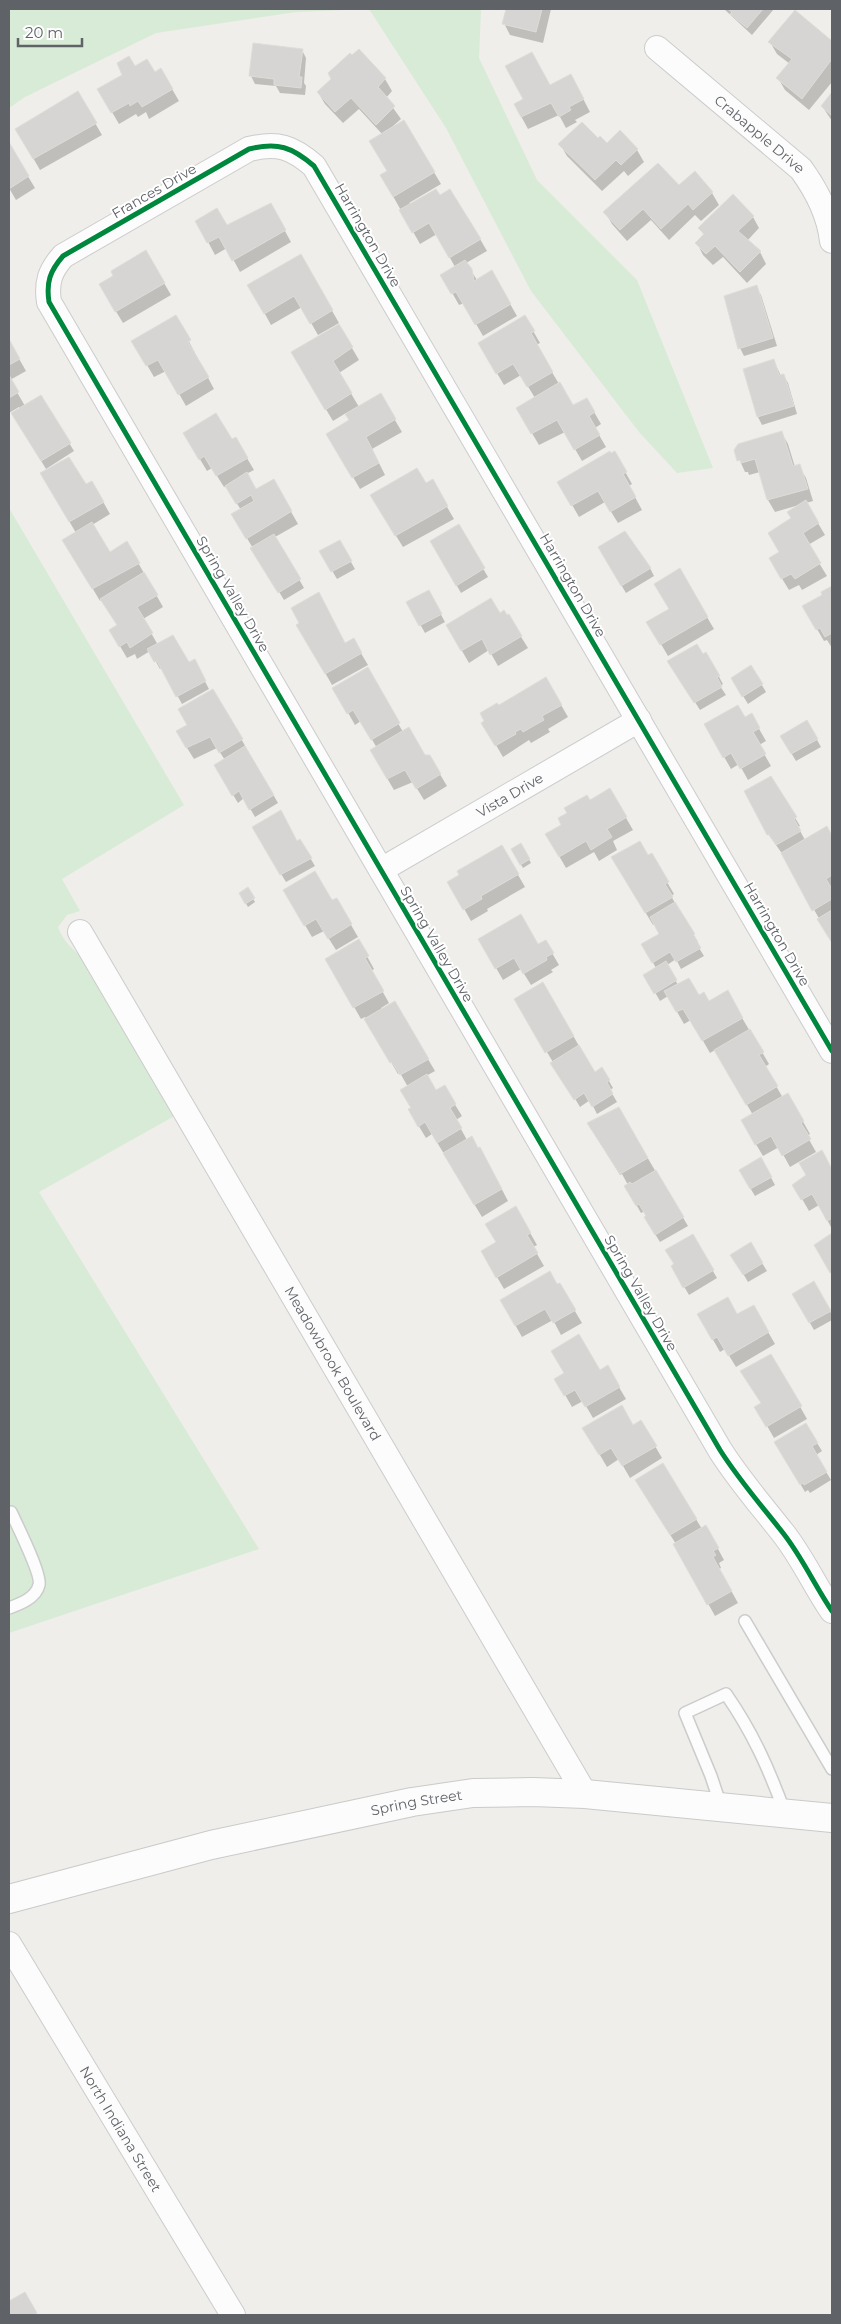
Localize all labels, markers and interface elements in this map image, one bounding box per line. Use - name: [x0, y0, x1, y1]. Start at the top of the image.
- scale bar: [18, 15, 81, 47]
- text: 20 m: [25, 23, 63, 42]
- street label: Crabapple Drive: [711, 91, 808, 177]
- street label: Frances Drive: [108, 159, 200, 223]
- street label: Harrington Drive: [331, 180, 405, 290]
- street label: Harrington Drive: [536, 530, 610, 640]
- street label: Spring Valley Drive: [192, 533, 274, 655]
- street label: Vista Drive: [473, 769, 546, 822]
- street label: Harrington Drive: [740, 879, 814, 989]
- street label: Spring Valley Drive: [396, 883, 478, 1005]
- street label: Spring Valley Drive: [600, 1232, 682, 1354]
- street label: Meadowbrook Boulevard: [280, 1283, 385, 1444]
- street label: Spring Street: [369, 1786, 464, 1820]
- street label: North Indiana Street: [76, 2063, 166, 2195]

